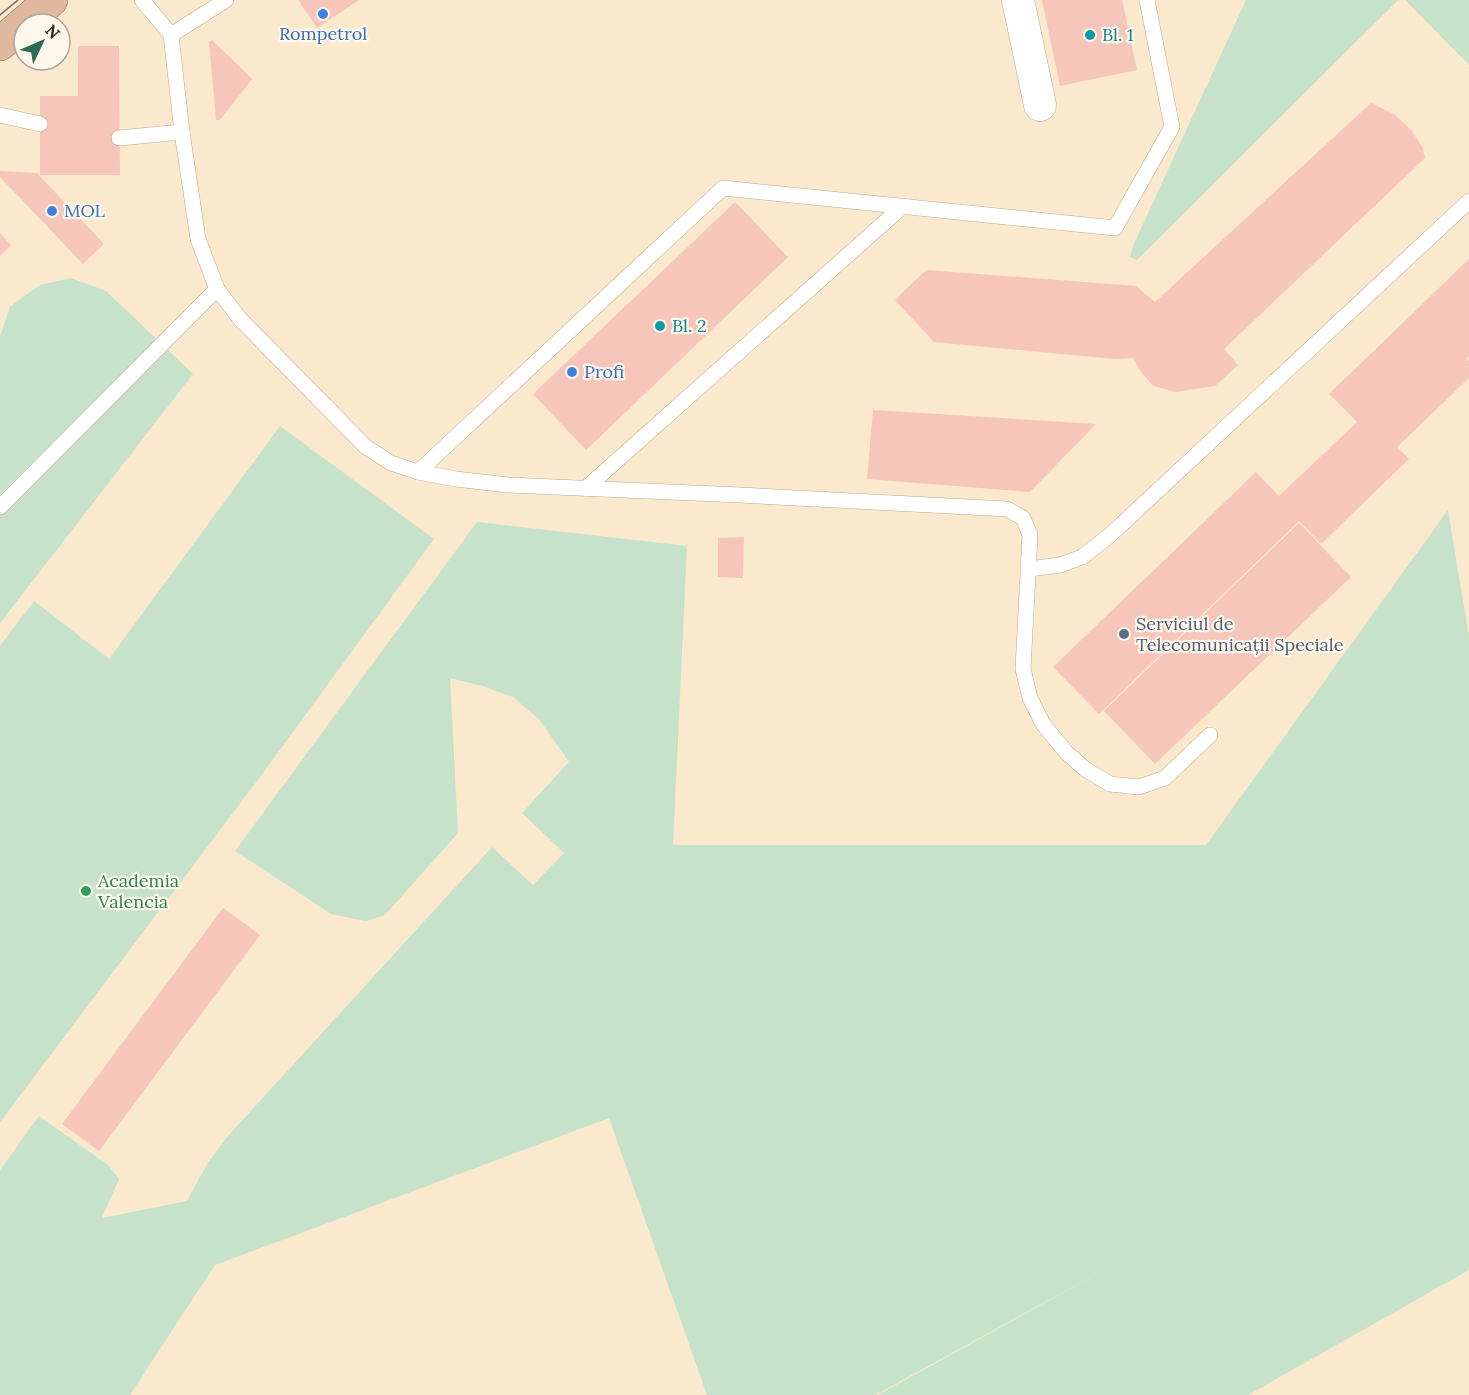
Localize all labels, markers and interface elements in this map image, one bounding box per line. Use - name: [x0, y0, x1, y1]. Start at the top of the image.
- marker: Rompetrol: [316, 7, 330, 21]
- north arrow: [12, 12, 72, 72]
- text: N: [41, 20, 64, 43]
- place label: Rompetrol: [279, 22, 367, 45]
- place label: Bl. 1: [1102, 23, 1134, 46]
- marker: Bl. 1: [1083, 28, 1097, 42]
- place label: MOL: [64, 199, 106, 222]
- marker: MOL: [45, 204, 59, 218]
- place label: Bl. 2: [672, 314, 707, 337]
- marker: Bl. 2: [653, 319, 667, 333]
- place label: Profi: [584, 360, 624, 383]
- marker: Profi: [565, 365, 579, 379]
- place label: Serviciul de Telecomunicații Speciale: [1136, 612, 1344, 656]
- marker: Serviciul de Telecomunicații Speciale: [1117, 627, 1131, 641]
- place label: Academia Valencia: [97, 869, 179, 913]
- marker: Academia Valencia: [79, 884, 93, 898]

